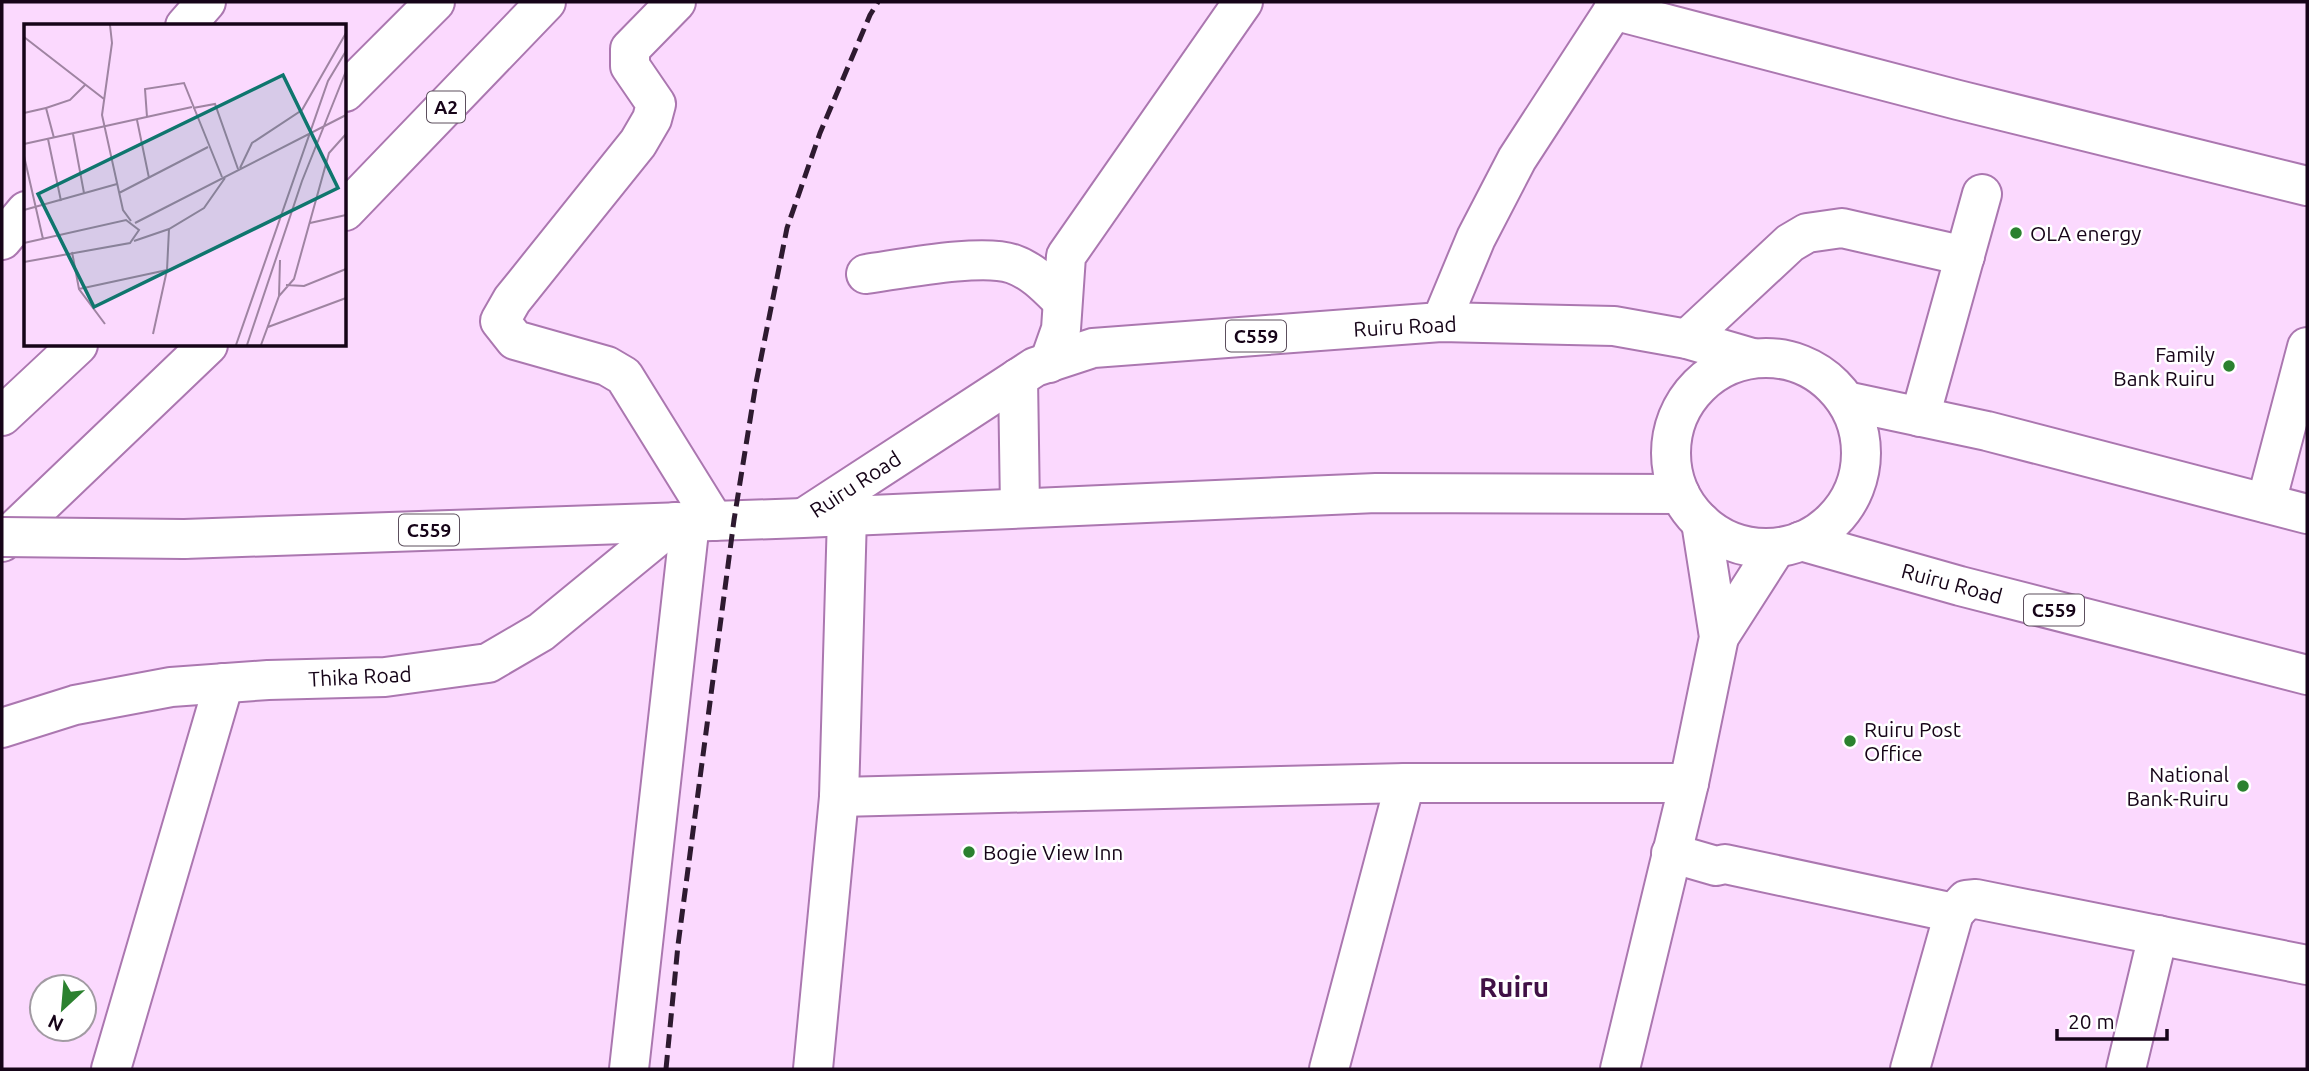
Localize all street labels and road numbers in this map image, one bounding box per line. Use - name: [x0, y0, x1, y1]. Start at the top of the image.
- road number: A2: [427, 92, 465, 122]
- street label: Ruiru Road: [1353, 311, 1457, 341]
- road number: C559: [1226, 320, 1286, 352]
- street label: Ruiru Road: [805, 446, 905, 522]
- road number: C559: [399, 514, 459, 545]
- street label: Ruiru Road: [1899, 558, 2005, 608]
- road number: C559: [2024, 594, 2084, 625]
- street label: Thika Road: [308, 661, 412, 691]

